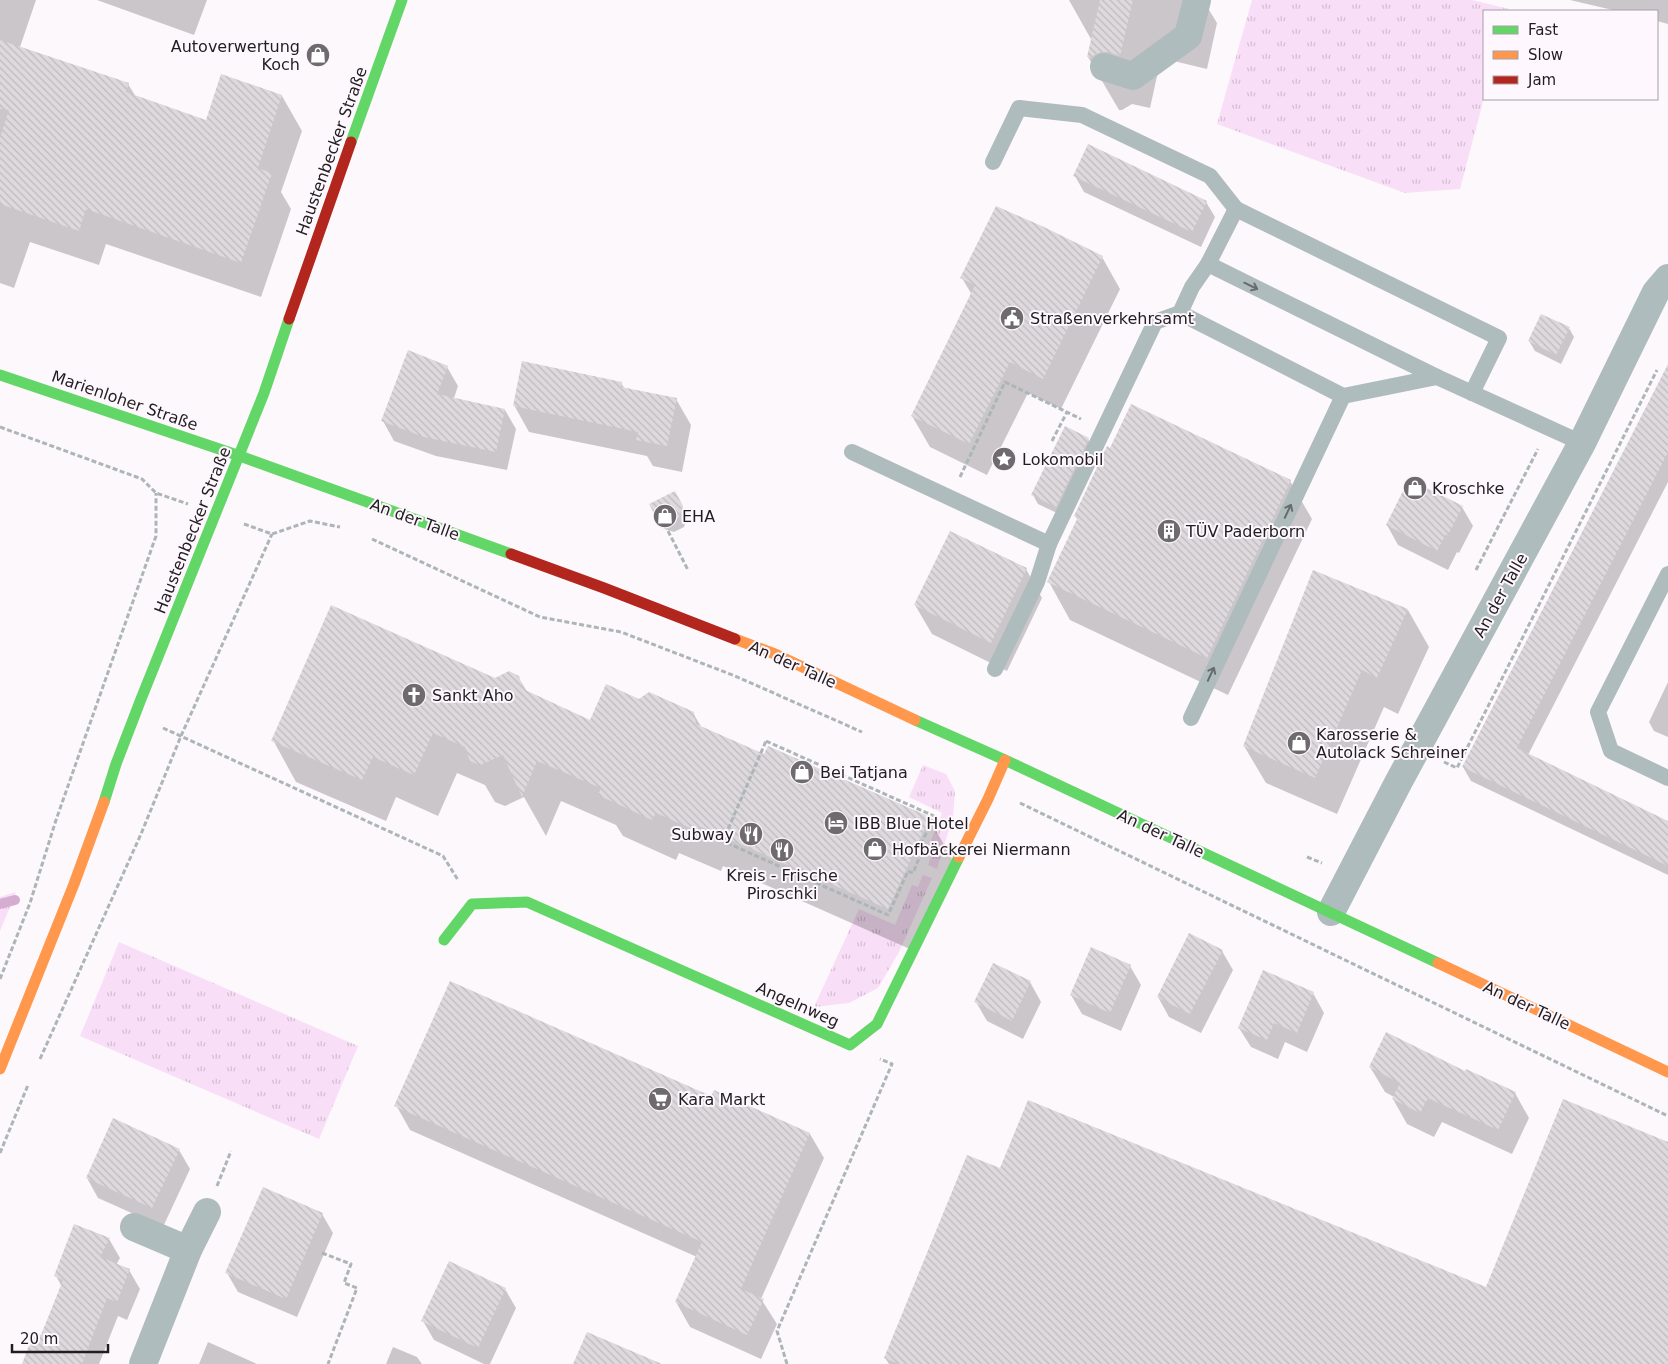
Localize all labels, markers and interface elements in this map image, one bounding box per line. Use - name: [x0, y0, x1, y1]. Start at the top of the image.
- legend: [1483, 10, 1658, 100]
- text: Fast: [1528, 21, 1558, 39]
- place label: Autoverwertung Koch: [171, 37, 300, 74]
- shop icon: Autoverwertung Koch: [305, 42, 331, 68]
- text: Slow: [1528, 46, 1563, 64]
- street label: Haustenbecker Straße: [292, 64, 371, 238]
- text: Jam: [1527, 71, 1556, 89]
- one-way arrow: [1244, 281, 1259, 291]
- public building icon: Straßenverkehrsamt: [999, 305, 1025, 331]
- place label: Straßenverkehrsamt: [1030, 309, 1194, 328]
- street label: Marienloher Straße: [49, 367, 200, 434]
- street label: Haustenbecker Straße: [150, 444, 235, 616]
- place icon: Lokomobil: [991, 446, 1017, 472]
- place label: Lokomobil: [1022, 450, 1103, 469]
- shop icon: Kroschke: [1402, 475, 1428, 501]
- place label: Kroschke: [1432, 479, 1504, 498]
- street label: An der Talle: [368, 495, 462, 544]
- shop icon: EHA: [652, 503, 678, 529]
- one-way arrow: [1284, 504, 1294, 519]
- place label: EHA: [682, 507, 715, 526]
- building icon: TÜV Paderborn: [1156, 518, 1182, 544]
- place label: TÜV Paderborn: [1185, 522, 1305, 541]
- street label: An der Talle: [1469, 550, 1531, 641]
- street label: An der Talle: [746, 637, 839, 692]
- one-way arrow: [1207, 666, 1217, 681]
- church icon: Sankt Aho: [401, 682, 427, 708]
- place label: Sankt Aho: [432, 686, 514, 705]
- place label: Karosserie & Autolack Schreiner: [1316, 725, 1467, 762]
- shop icon: Karosserie & Autolack Schreiner: [1286, 730, 1312, 756]
- shop icon: Bei Tatjana: [789, 759, 815, 785]
- place label: Bei Tatjana: [820, 763, 908, 782]
- street label: An der Talle: [1114, 805, 1207, 862]
- hotel icon: IBB Blue Hotel: [823, 810, 849, 836]
- place label: IBB Blue Hotel: [854, 814, 969, 833]
- restaurant icon: Subway: [738, 821, 764, 847]
- place label: Subway: [671, 825, 734, 844]
- shop icon: Hofbäckerei Niermann: [862, 836, 888, 862]
- restaurant icon: Kreis - Frische Piroschki: [769, 837, 795, 863]
- place label: Hofbäckerei Niermann: [892, 840, 1071, 859]
- place label: Kreis - Frische Piroschki: [726, 866, 838, 903]
- street label: An der Talle: [1480, 977, 1573, 1034]
- street label: Angelnweg: [753, 978, 842, 1031]
- supermarket icon: Kara Markt: [647, 1086, 673, 1112]
- place label: Kara Markt: [678, 1090, 765, 1109]
- scale bar: [12, 1322, 109, 1354]
- text: 20 m: [20, 1330, 58, 1348]

